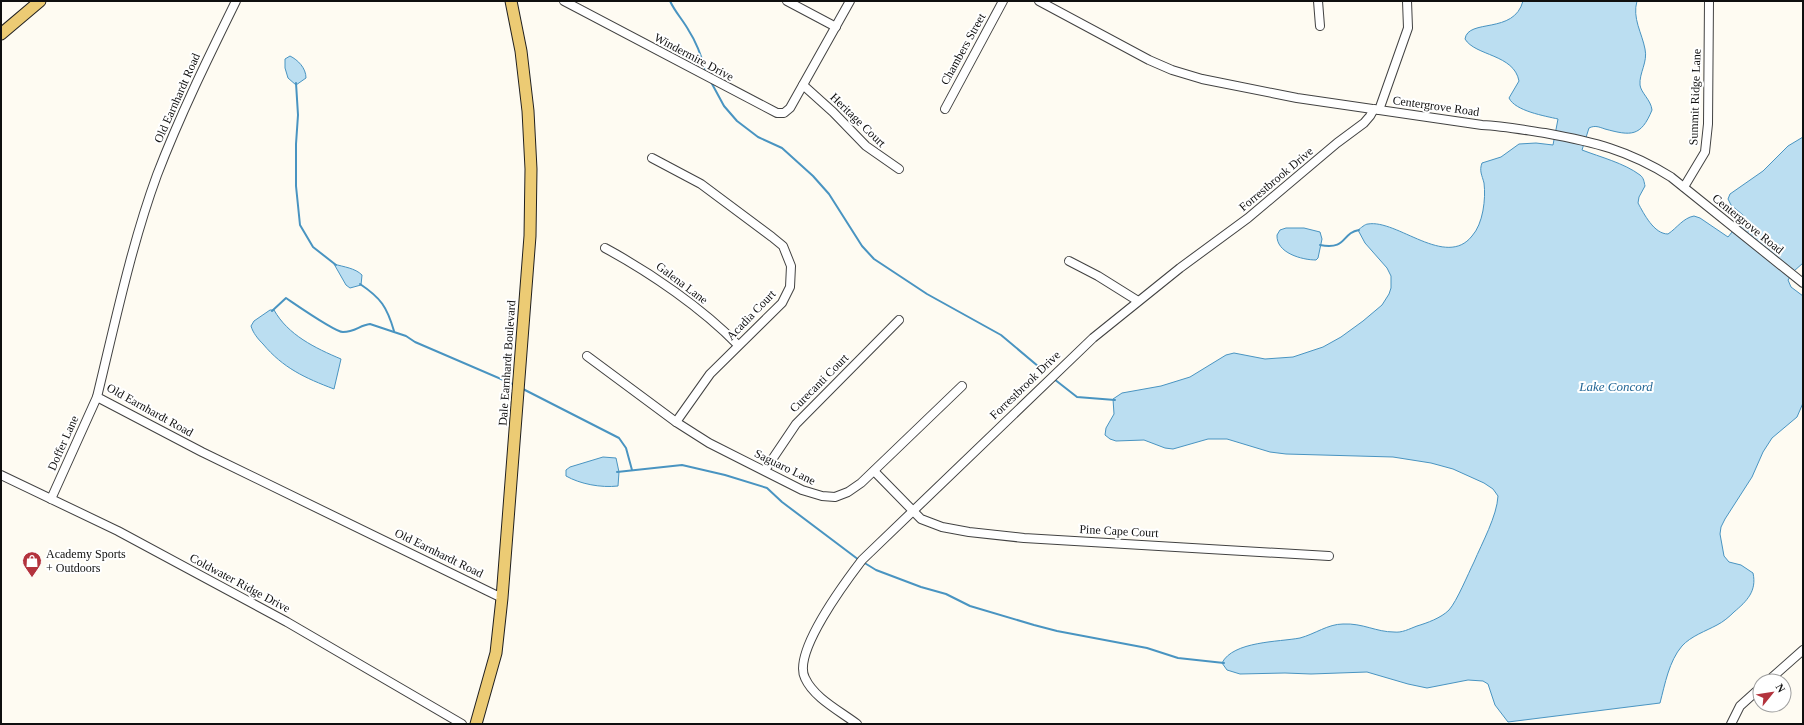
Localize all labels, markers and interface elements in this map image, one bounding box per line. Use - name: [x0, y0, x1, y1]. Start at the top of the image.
- street label: Chambers Street: [938, 10, 989, 87]
- street label: Windermire Drive: [652, 30, 736, 84]
- street label: Summit Ridge Lane: [1686, 48, 1704, 146]
- street label: Old Earnhardt Road: [151, 51, 203, 145]
- street label: Heritage Court: [827, 90, 889, 150]
- street label: Centergrove Road: [1392, 93, 1480, 119]
- street label: Forrestbrook Drive: [1236, 144, 1316, 214]
- street label: Centergrove Road: [1710, 191, 1786, 257]
- street label: Galena Lane: [653, 259, 711, 307]
- street label: Acadia Court: [724, 287, 779, 343]
- street label: Dale Earnhardt Boulevard: [496, 300, 518, 426]
- street label: Forrestbrook Drive: [987, 348, 1063, 422]
- street label: Curecanti Court: [787, 350, 852, 415]
- water label: Lake Concord: [1578, 379, 1653, 394]
- street label: Old Earnhardt Road: [104, 380, 196, 440]
- street label: Doffer Lane: [45, 413, 81, 473]
- street label: Saguaro Lane: [752, 446, 818, 488]
- street label: Pine Cape Court: [1079, 522, 1160, 540]
- street label: Old Earnhardt Road: [393, 526, 485, 580]
- place label: Academy Sports + Outdoors: [46, 547, 126, 575]
- shop icon: Academy Sports + Outdoors: [21, 550, 43, 578]
- street label: Coldwater Ridge Drive: [187, 551, 293, 615]
- north arrow: [1752, 673, 1792, 713]
- text: N: [1773, 682, 1788, 694]

